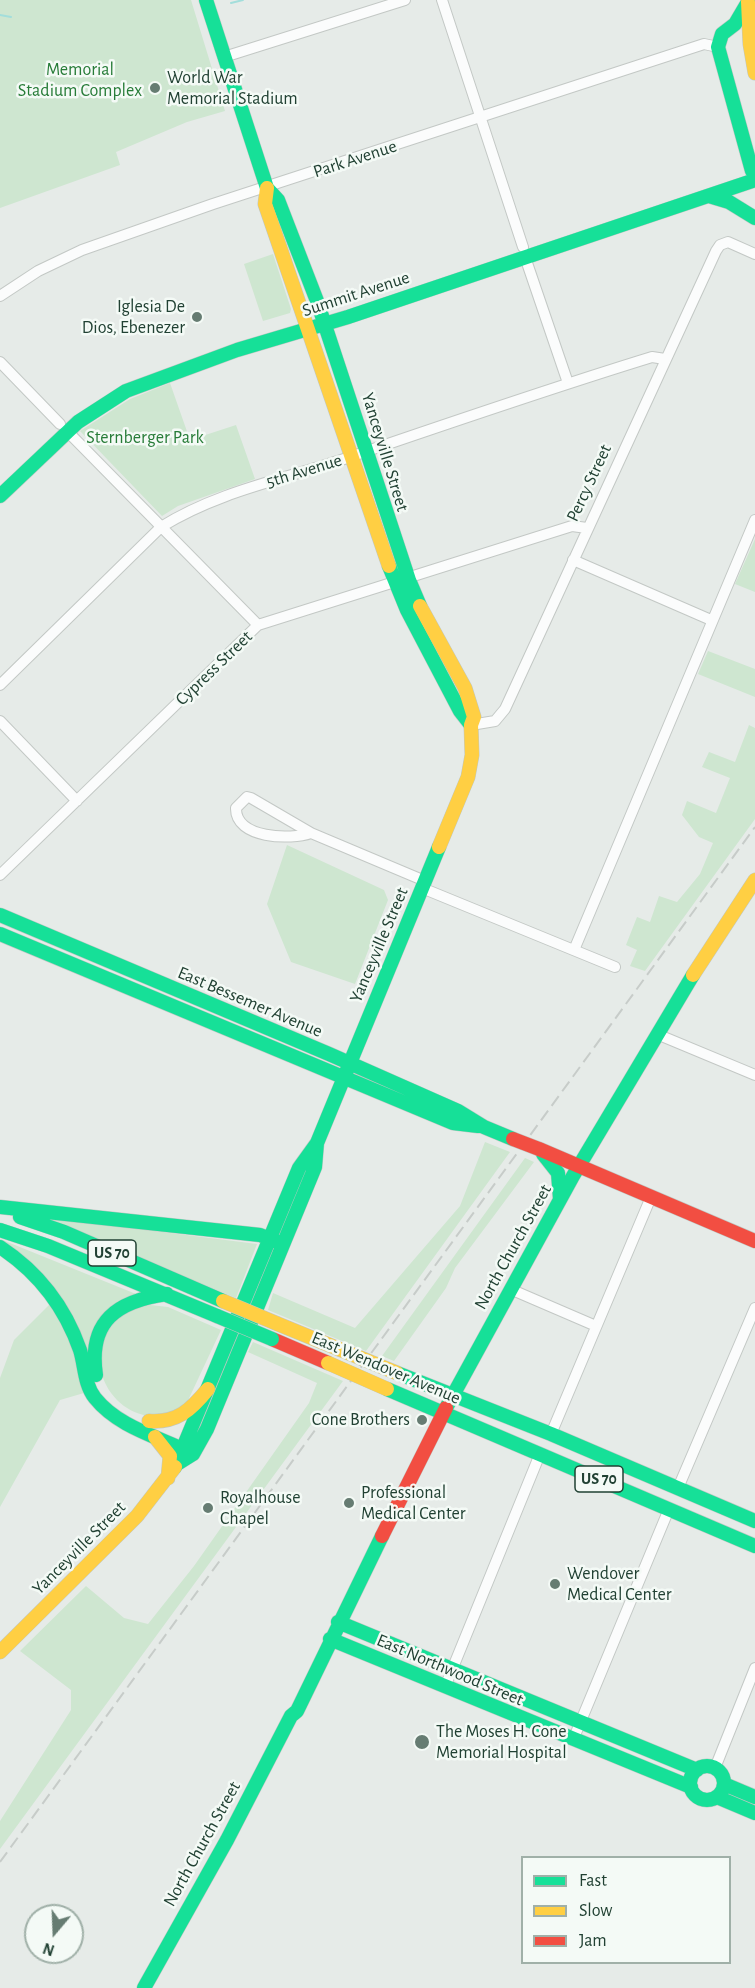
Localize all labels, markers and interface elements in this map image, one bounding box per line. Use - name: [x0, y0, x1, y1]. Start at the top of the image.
- park label: Memorial Stadium Complex: [18, 59, 142, 101]
- place label: World War Memorial Stadium: [167, 67, 298, 110]
- marker: World War Memorial Stadium: [148, 81, 162, 95]
- street label: Park Avenue: [311, 135, 399, 183]
- street label: Summit Avenue: [300, 266, 412, 322]
- place label: Iglesia De Dios, Ebenezer: [82, 296, 185, 338]
- marker: Iglesia De Dios, Ebenezer: [190, 310, 204, 324]
- street label: Yanceyville Street: [357, 390, 413, 514]
- park label: Sternberger Park: [86, 427, 204, 449]
- street label: Percy Street: [562, 441, 616, 525]
- street label: 5th Avenue: [264, 449, 344, 493]
- street label: Cypress Street: [171, 626, 257, 710]
- street label: Yanceyville Street: [345, 884, 413, 1006]
- street label: East Bessemer Avenue: [174, 962, 326, 1042]
- street label: North Church Street: [470, 1181, 556, 1313]
- road number: US 70: [88, 1240, 136, 1266]
- street label: East Wendover Avenue: [308, 1327, 464, 1409]
- place label: Cone Brothers: [312, 1409, 410, 1431]
- marker: Cone Brothers: [415, 1413, 429, 1427]
- road number: US 70: [575, 1466, 623, 1492]
- place label: Professional Medical Center: [361, 1482, 465, 1524]
- place label: Royalhouse Chapel: [220, 1487, 300, 1530]
- marker: Professional Medical Center: [342, 1496, 356, 1510]
- street label: Yanceyville Street: [28, 1497, 130, 1599]
- marker: Royalhouse Chapel: [201, 1501, 215, 1515]
- place label: Wendover Medical Center: [567, 1563, 671, 1606]
- marker: Wendover Medical Center: [548, 1577, 562, 1591]
- street label: East Northwood Street: [373, 1629, 527, 1711]
- place label: The Moses H. Cone Memorial Hospital: [436, 1721, 567, 1764]
- marker: The Moses H. Cone Memorial Hospital: [413, 1733, 431, 1751]
- street label: North Church Street: [159, 1778, 245, 1910]
- legend: [521, 1856, 731, 1964]
- text: Fast: [579, 1872, 607, 1890]
- text: Slow: [579, 1902, 612, 1920]
- north arrow: [24, 1904, 84, 1964]
- text: Jam: [579, 1932, 607, 1950]
- text: N: [41, 1940, 57, 1959]

